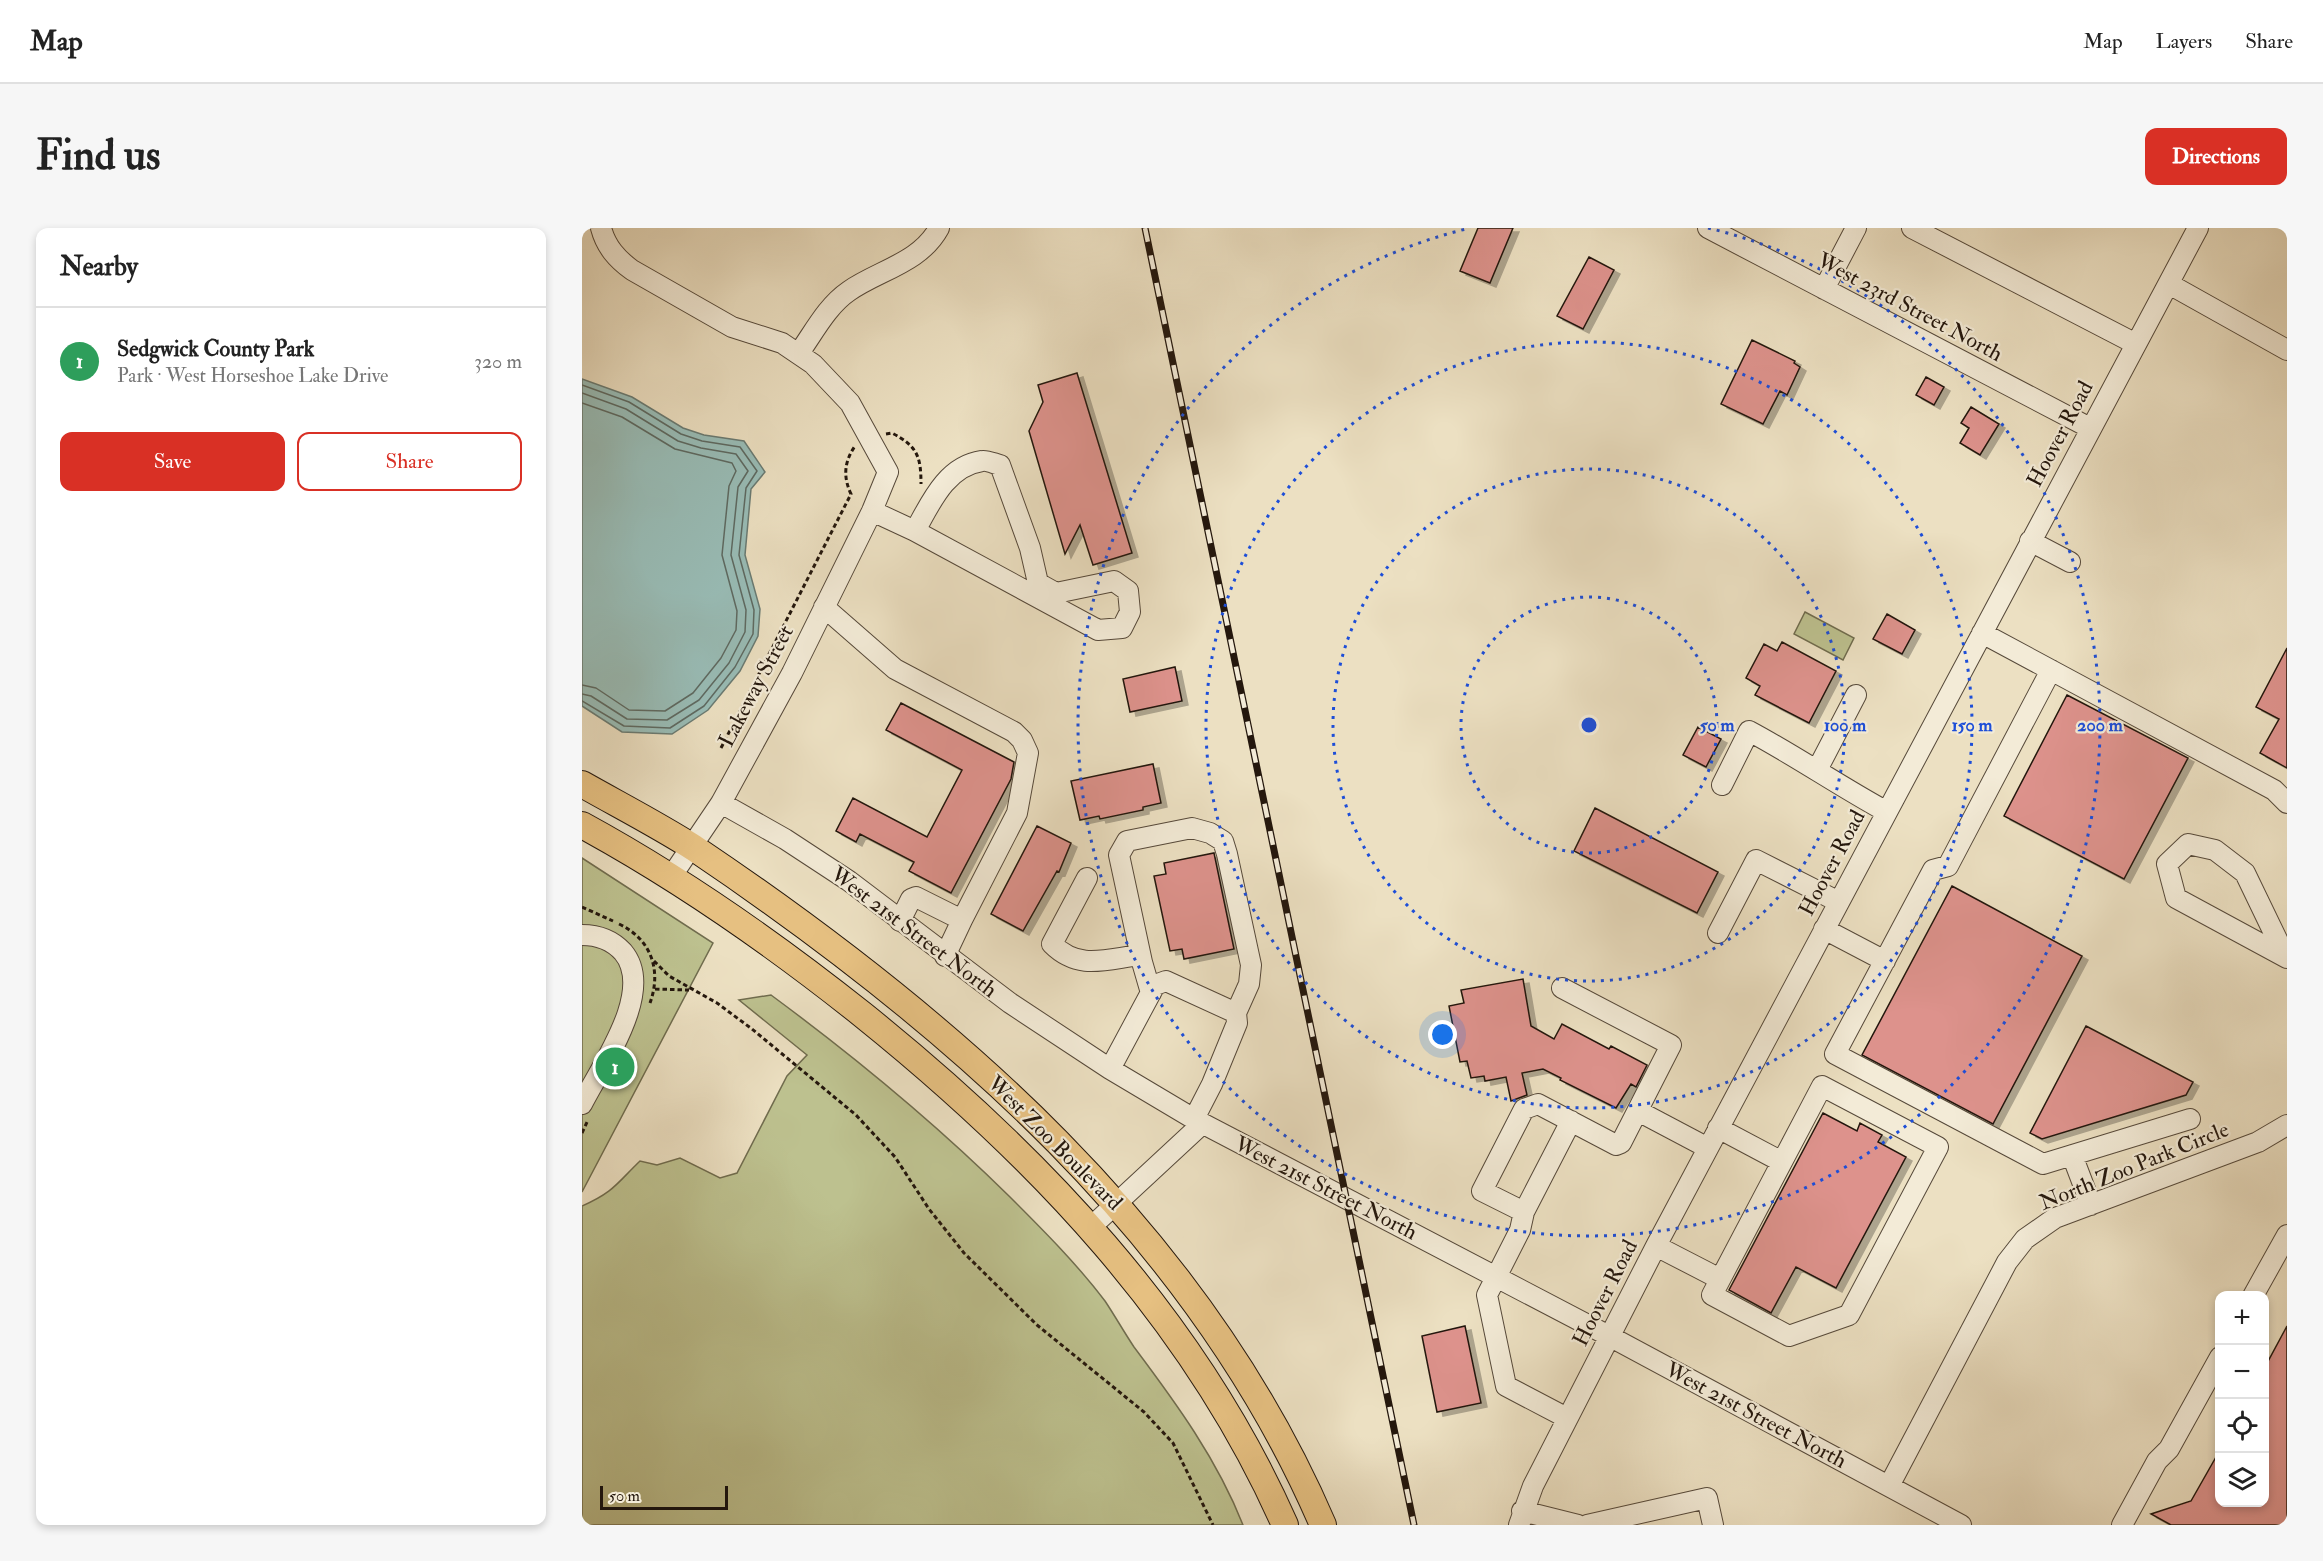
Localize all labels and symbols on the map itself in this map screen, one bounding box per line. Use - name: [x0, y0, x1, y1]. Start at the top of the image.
- street label: West 23rd Street North: [1811, 246, 2008, 368]
- street label: Hoover Road: [2020, 376, 2100, 492]
- street label: Lakeway Street: [712, 620, 800, 752]
- text: 50 m: [1700, 714, 1735, 737]
- text: 100 m: [1824, 714, 1867, 737]
- text: 150 m: [1951, 714, 1994, 737]
- text: 200 m: [2077, 714, 2124, 737]
- centre of rings: [1579, 715, 1599, 735]
- street label: Hoover Road: [1792, 805, 1872, 921]
- street label: West 21st Street North: [824, 860, 1003, 1004]
- your location: [1428, 1020, 1457, 1049]
- pin: 1: [596, 1044, 634, 1090]
- street label: West Zoo Boulevard: [981, 1069, 1129, 1217]
- street label: North Zoo Park Circle: [2035, 1115, 2233, 1217]
- street label: West 21st Street North: [1229, 1129, 1423, 1246]
- street label: Hoover Road: [1566, 1235, 1644, 1351]
- street label: West 21st Street North: [1660, 1355, 1852, 1475]
- scale bar: [600, 1483, 728, 1510]

